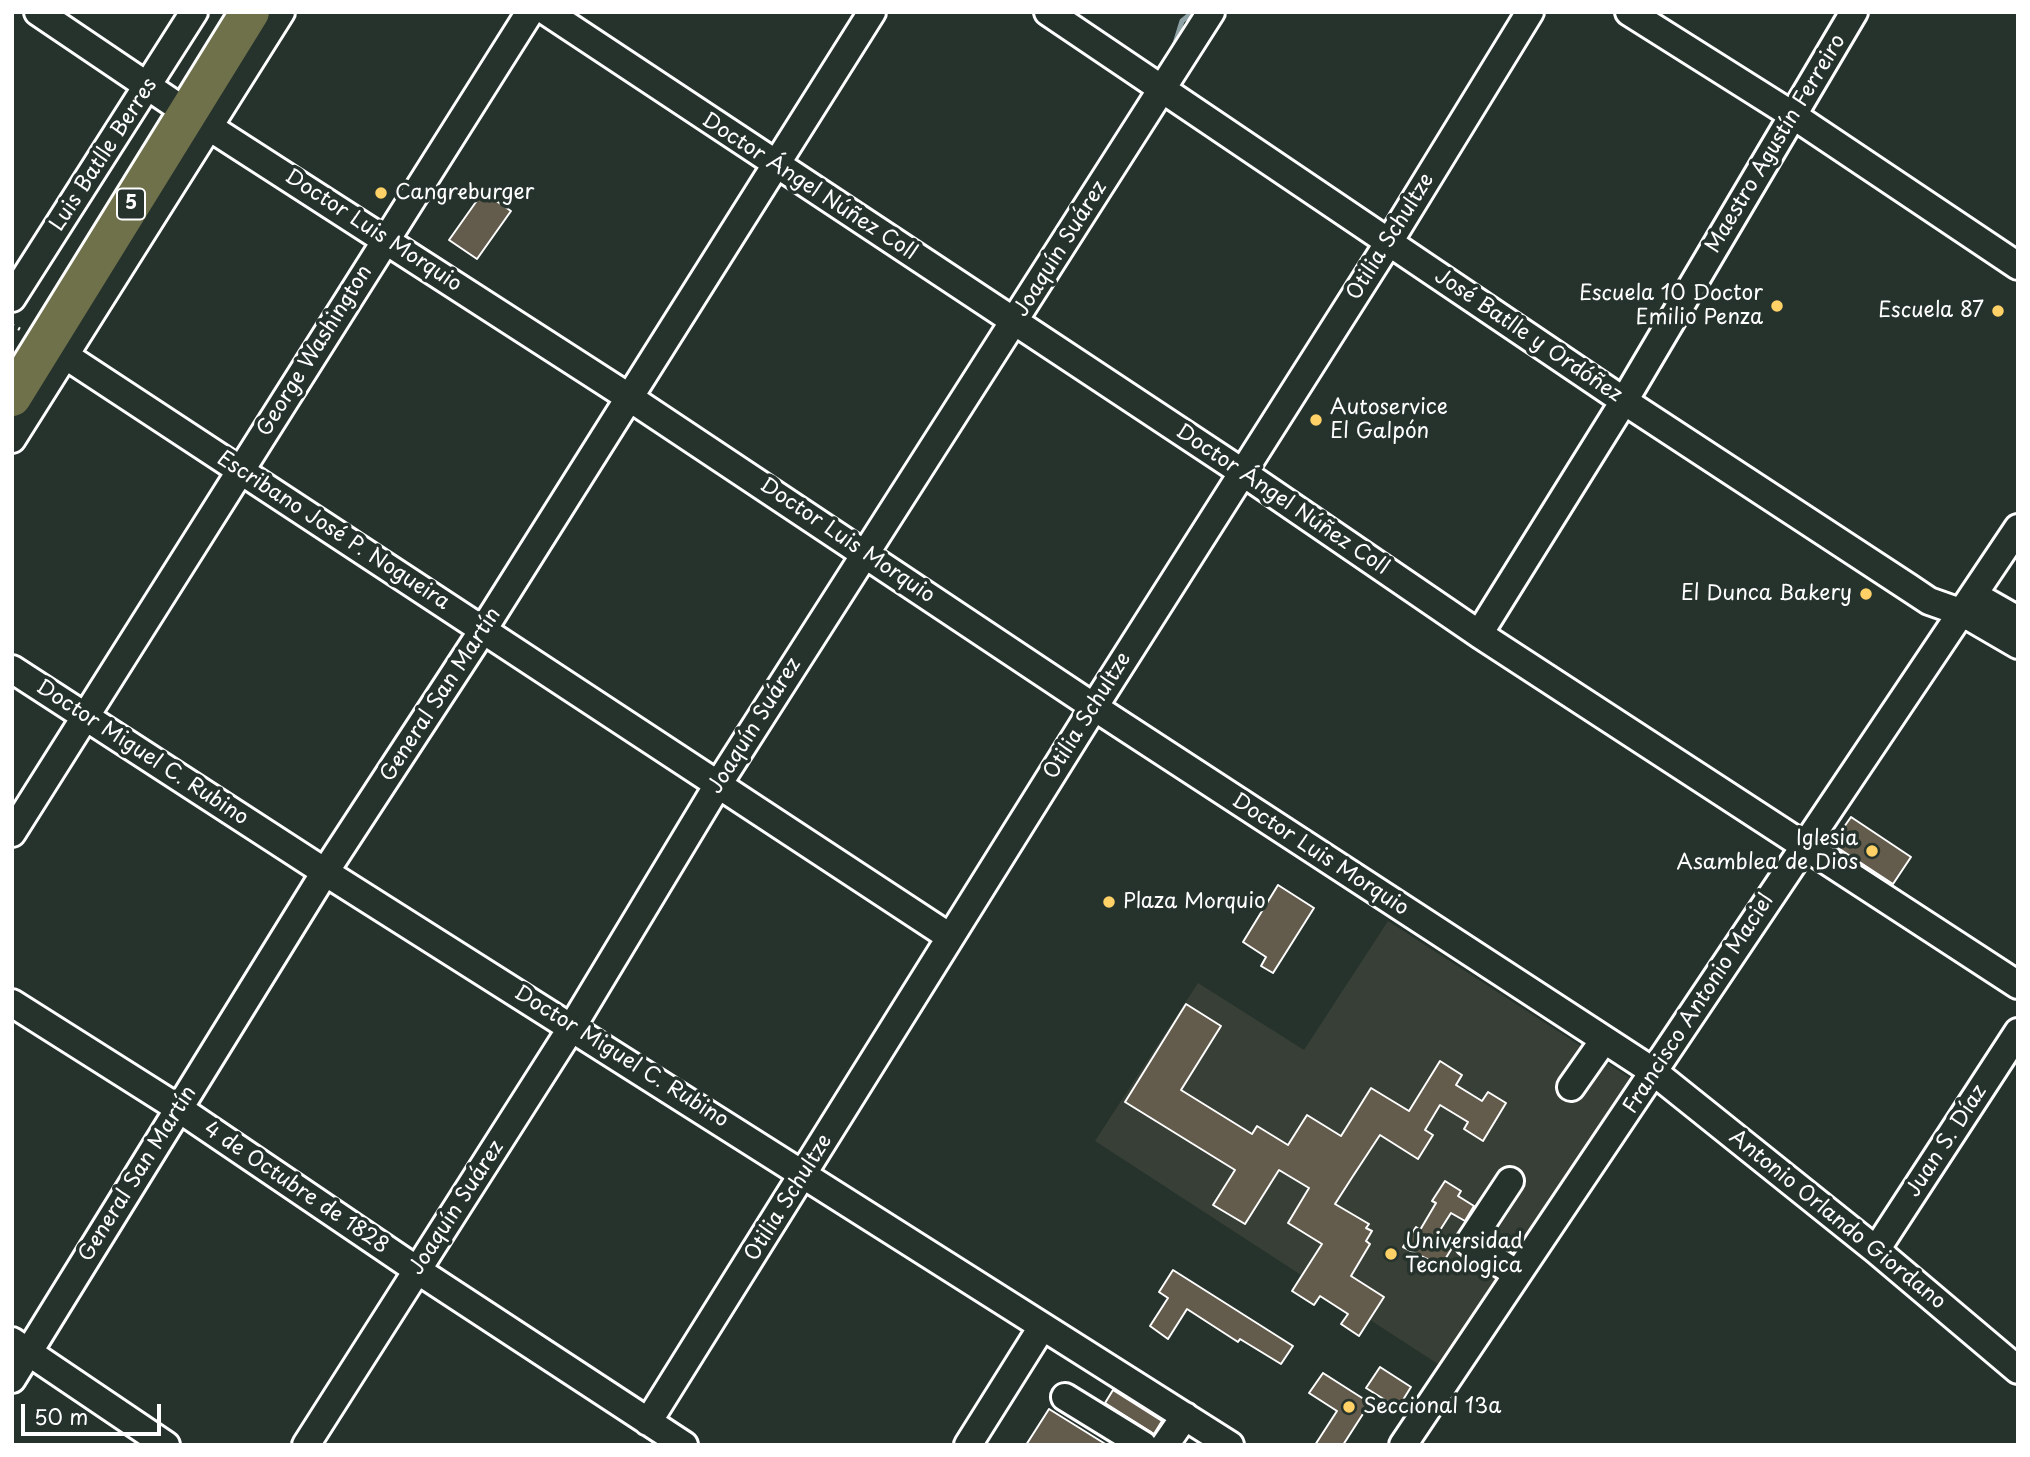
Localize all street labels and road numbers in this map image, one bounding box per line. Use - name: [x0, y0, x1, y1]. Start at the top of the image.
- street label: Maestro Agustín Ferreiro: [1701, 30, 1851, 258]
- street label: Luis Batlle Berres: [45, 74, 163, 236]
- street label: Doctor Ángel Núñez Coll: [697, 108, 921, 266]
- street label: Doctor Luis Morquio: [280, 164, 466, 298]
- street label: Otilia Schultze: [1342, 169, 1440, 305]
- street label: Joaquín Suárez: [1009, 177, 1113, 321]
- road number: 5: [117, 188, 145, 220]
- street label: George Washington: [252, 261, 378, 441]
- street label: José Batlle y Ordóñez: [1430, 264, 1626, 408]
- street label: Doctor Ángel Núñez Coll: [1171, 419, 1393, 581]
- street label: Escribano José P. Nogueira: [212, 446, 454, 616]
- street label: Doctor Luis Morquio: [755, 473, 939, 609]
- street label: General San Martín: [375, 603, 507, 787]
- street label: Otilia Schultze: [1039, 648, 1137, 784]
- street label: Joaquín Suárez: [703, 654, 807, 798]
- street label: Doctor Miguel C. Rubino: [31, 675, 253, 831]
- street label: Doctor Luis Morquio: [1227, 788, 1413, 922]
- street label: Francisco Antonio Maciel: [1618, 889, 1780, 1119]
- street label: Doctor Miguel C. Rubino: [509, 981, 733, 1133]
- street label: Juan S. Díaz: [1901, 1080, 1993, 1202]
- street label: General San Martín: [74, 1081, 202, 1267]
- street label: 4 de Octubre de 1828: [199, 1117, 393, 1259]
- street label: Antonio Orlando Giordano: [1724, 1125, 1950, 1315]
- street label: Otilia Schultze: [740, 1130, 838, 1266]
- street label: Joaquín Suárez: [404, 1136, 510, 1280]

